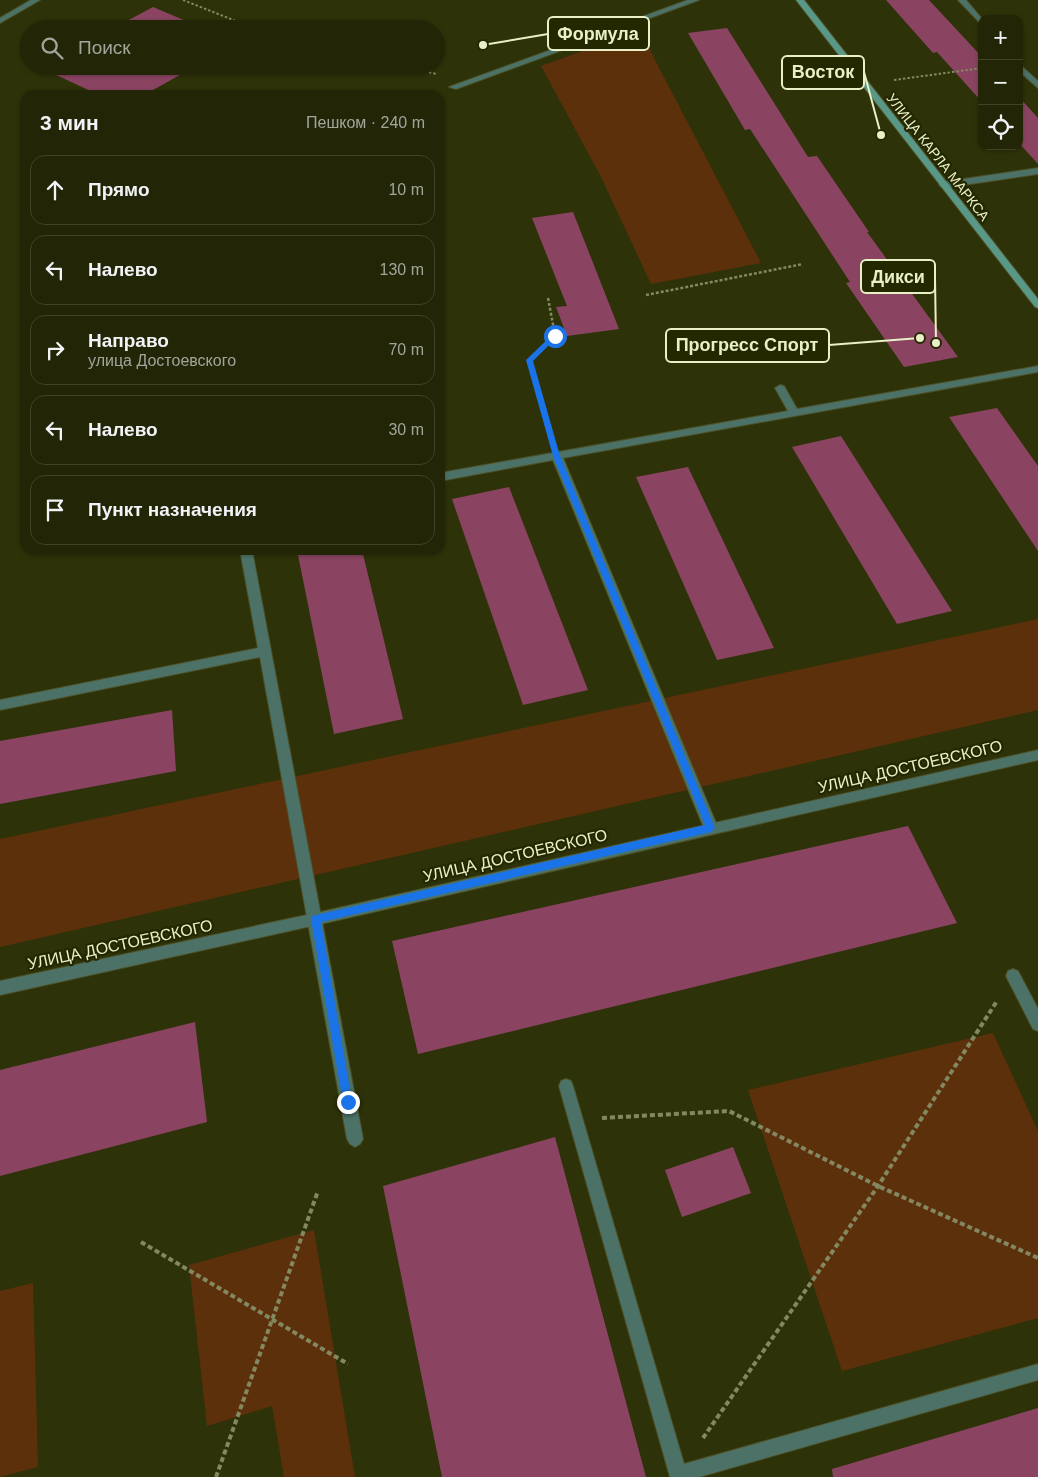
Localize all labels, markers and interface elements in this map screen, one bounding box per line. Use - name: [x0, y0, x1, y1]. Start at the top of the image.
- map controls: [978, 15, 1023, 150]
- button: +: [978, 15, 1023, 60]
- callout: Формула: [548, 17, 649, 50]
- search box: [20, 20, 445, 75]
- text: Формула: [557, 24, 640, 44]
- icon: search: [38, 34, 66, 62]
- text: Поиск: [78, 37, 131, 58]
- callout: Восток: [782, 56, 864, 89]
- button: −: [978, 60, 1023, 105]
- text: Восток: [792, 62, 855, 82]
- street label: УЛИЦА КАРЛА МАРКСА: [883, 90, 993, 224]
- button: locate: [978, 105, 1023, 150]
- text: 3 мин: [40, 111, 99, 134]
- text: Пешком · 240 m: [306, 114, 425, 131]
- icon: ahead: [41, 176, 69, 204]
- text: Прямо: [88, 179, 150, 200]
- text: 10 m: [388, 181, 424, 198]
- icon: left: [41, 256, 69, 284]
- text: Налево: [88, 259, 158, 280]
- callout: Дикси: [861, 260, 935, 293]
- text: 130 m: [380, 261, 424, 278]
- text: Дикси: [871, 267, 925, 287]
- route start: [544, 325, 567, 348]
- callout: Прогресс Спорт: [666, 329, 829, 362]
- text: Направо: [88, 330, 169, 351]
- text: Прогресс Спорт: [676, 335, 819, 355]
- icon: right: [41, 336, 69, 364]
- text: 70 m: [388, 341, 424, 358]
- text: улица Достоевского: [88, 352, 236, 369]
- icon: left: [41, 416, 69, 444]
- text: Налево: [88, 419, 158, 440]
- text: 30 m: [388, 421, 424, 438]
- icon: arrive: [41, 496, 69, 524]
- text: Пункт назначения: [88, 499, 257, 520]
- street label: УЛИЦА ДОСТОЕВСКОГО: [816, 737, 1004, 796]
- street label: УЛИЦА ДОСТОЕВСКОГО: [421, 826, 609, 885]
- street label: УЛИЦА ДОСТОЕВСКОГО: [26, 917, 214, 972]
- route end: [337, 1091, 360, 1114]

